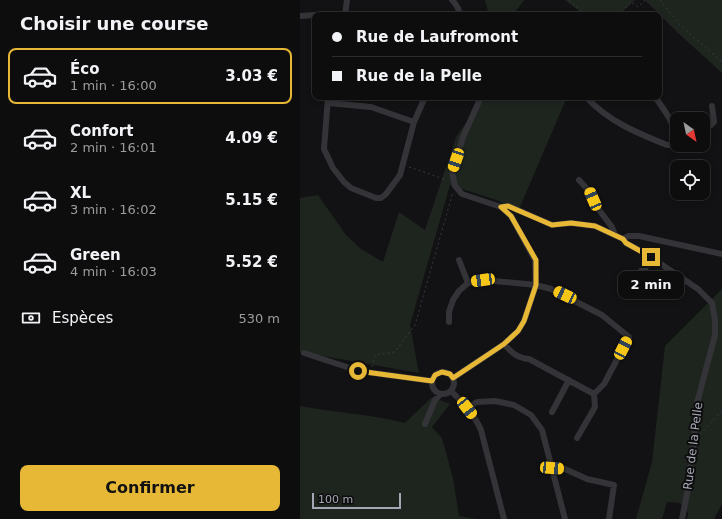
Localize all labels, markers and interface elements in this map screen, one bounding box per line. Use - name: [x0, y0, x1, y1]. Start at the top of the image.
- text: Choisir une course: [20, 13, 208, 34]
- text: Rue de Laufromont: [356, 28, 518, 46]
- icon: car: [22, 58, 58, 94]
- text: Éco: [70, 60, 99, 78]
- text: 3.03 €: [225, 67, 278, 85]
- text: Rue de la Pelle: [356, 67, 482, 85]
- text: 1 min · 16:00: [70, 78, 157, 93]
- north arrow: [670, 112, 710, 152]
- map controls: [670, 112, 710, 200]
- icon: car: [22, 120, 58, 156]
- text: Confort: [70, 122, 133, 140]
- text: 4.09 €: [225, 129, 278, 147]
- text: 2 min · 16:01: [70, 140, 157, 155]
- car: [446, 147, 466, 173]
- button: locate: [670, 160, 710, 200]
- icon: car: [22, 182, 58, 218]
- text: XL: [70, 184, 91, 202]
- car: [583, 186, 603, 212]
- text: 5.15 €: [225, 191, 278, 209]
- text: 3 min · 16:02: [70, 202, 157, 217]
- icon: car: [22, 244, 58, 280]
- text: Green: [70, 246, 121, 264]
- route end: [642, 248, 660, 266]
- text: 5.52 €: [225, 253, 278, 271]
- text: 4 min · 16:03: [70, 264, 157, 279]
- callout: 2 min: [618, 271, 684, 299]
- car: [470, 272, 496, 288]
- text: 2 min: [631, 277, 671, 292]
- car: [552, 284, 578, 306]
- icon: cash: [20, 307, 42, 329]
- text: Espèces: [52, 309, 113, 327]
- text: 530 m: [238, 311, 280, 326]
- car: [612, 335, 634, 361]
- route start: [349, 362, 367, 380]
- car: [455, 395, 479, 421]
- street label: Rue de la Pelle: [681, 401, 705, 491]
- car: [540, 461, 564, 475]
- button: Confirmer: [20, 465, 280, 511]
- scale bar: [312, 491, 401, 510]
- text: 100 m: [318, 493, 353, 506]

